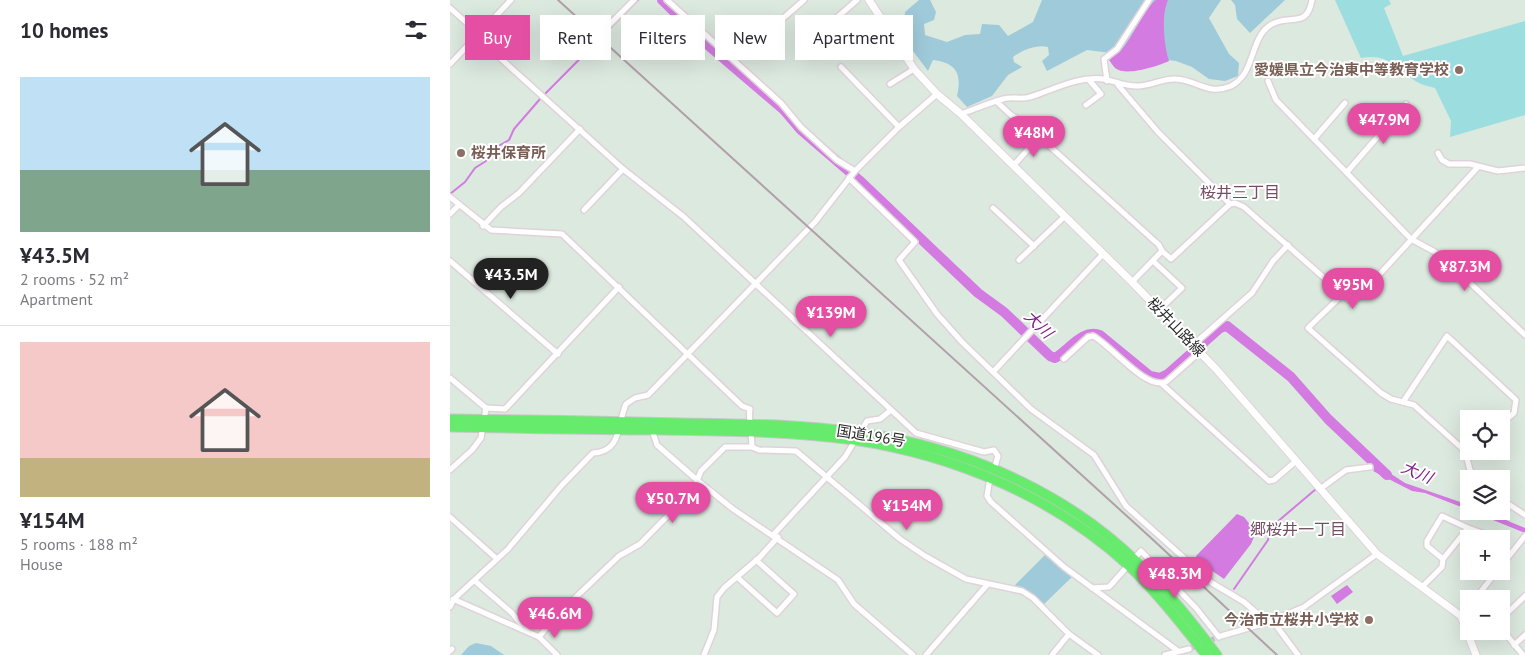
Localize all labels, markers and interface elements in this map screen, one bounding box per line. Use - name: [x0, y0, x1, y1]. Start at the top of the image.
- chip: Buy: [465, 15, 530, 60]
- chip: Rent: [540, 15, 611, 60]
- chip: Filters: [621, 15, 705, 60]
- chip: New: [715, 15, 785, 60]
- chip: Apartment: [795, 15, 913, 60]
- icon: filters: [402, 16, 430, 44]
- text: 10 homes: [20, 17, 108, 44]
- place label: 愛媛県立今治東中等教育学校: [1254, 60, 1449, 79]
- marker: 愛媛県立今治東中等教育学校: [1453, 64, 1465, 76]
- pin: ¥47.9M: [1343, 102, 1425, 145]
- icon: home: [180, 109, 270, 199]
- text: ¥47.9M: [1358, 109, 1410, 129]
- pin: ¥48M: [1004, 116, 1064, 158]
- text: ¥48M: [1014, 122, 1054, 142]
- place label: 桜井保育所: [471, 143, 546, 162]
- marker: 桜井保育所: [455, 147, 467, 159]
- district label: 桜井三丁目: [1200, 182, 1280, 202]
- text: ¥43.5M: [20, 242, 90, 269]
- pin: ¥87.3M: [1424, 250, 1506, 292]
- text: ¥87.3M: [1439, 256, 1491, 276]
- pin: ¥43.5M: [470, 258, 552, 300]
- text: ¥43.5M: [484, 264, 538, 284]
- pin: ¥95M: [1323, 268, 1383, 310]
- text: 2 rooms · 52 m²: [20, 269, 129, 289]
- text: ¥95M: [1333, 274, 1373, 294]
- text: Apartment: [20, 289, 93, 309]
- street label: 桜井山路線: [1143, 293, 1209, 360]
- pin: ¥139M: [796, 296, 866, 338]
- text: ¥139M: [806, 302, 856, 322]
- water label: 大川: [1021, 306, 1059, 344]
- icon: home: [180, 375, 270, 465]
- map controls: [1460, 410, 1510, 640]
- button: locate: [1460, 410, 1510, 460]
- street label: 国道196号: [835, 421, 907, 450]
- water label: 大川: [1398, 457, 1437, 488]
- button: layers: [1460, 470, 1510, 520]
- pin: ¥50.7M: [632, 482, 714, 524]
- text: ¥50.7M: [646, 488, 700, 508]
- pin: ¥154M: [872, 488, 942, 531]
- text: ¥154M: [882, 495, 932, 515]
- text: ¥154M: [20, 507, 84, 534]
- district label: 郷桜井一丁目: [1250, 519, 1346, 539]
- button: +: [1460, 530, 1510, 580]
- text: 5 rooms · 188 m²: [20, 534, 138, 554]
- text: House: [20, 554, 63, 574]
- pin: ¥48.3M: [1134, 556, 1216, 599]
- text: ¥48.3M: [1148, 563, 1202, 583]
- button: −: [1460, 590, 1510, 640]
- pin: ¥46.6M: [514, 596, 596, 639]
- text: ¥46.6M: [528, 603, 582, 623]
- place label: 今治市立桜井小学校: [1224, 610, 1359, 629]
- marker: 今治市立桜井小学校: [1363, 614, 1375, 626]

